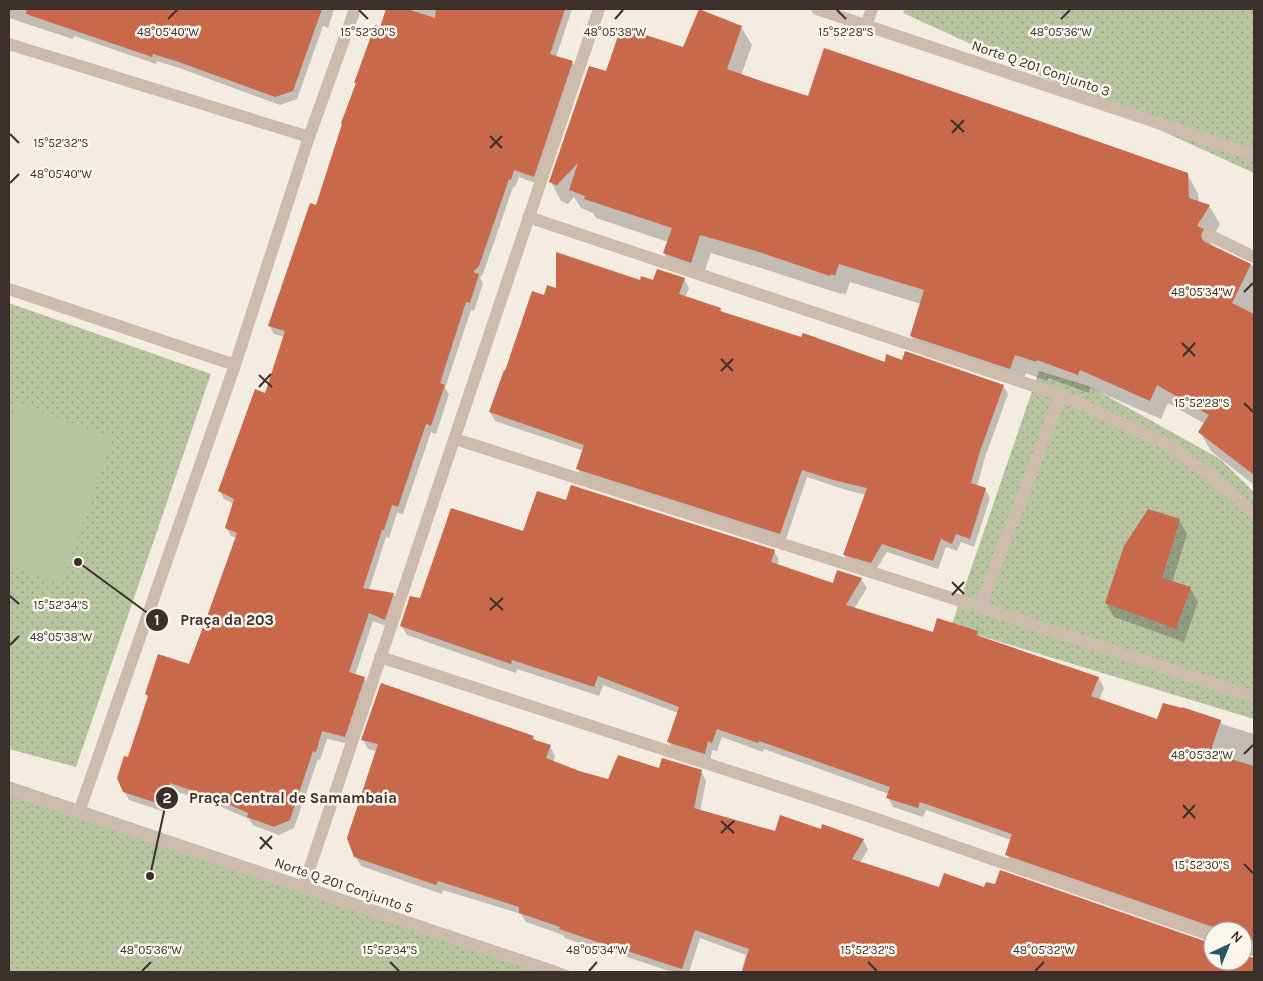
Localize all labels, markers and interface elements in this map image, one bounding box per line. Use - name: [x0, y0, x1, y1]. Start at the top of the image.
- text: 48°05'40"W: [137, 25, 199, 39]
- text: 15°52'30"S: [340, 25, 396, 39]
- text: 48°05'38"W: [584, 25, 647, 39]
- text: 15°52'28"S: [818, 25, 874, 39]
- text: 48°05'36"W: [1030, 25, 1092, 39]
- street label: Norte Q 201 Conjunto 3: [969, 37, 1112, 100]
- text: 15°52'32"S: [33, 136, 89, 150]
- text: 48°05'40"W: [30, 167, 92, 181]
- text: 48°05'34"W: [1171, 285, 1233, 299]
- text: 15°52'28"S: [1174, 396, 1230, 410]
- text: 15°52'34"S: [34, 598, 88, 612]
- callout: Praça da 203: [145, 605, 283, 635]
- text: 1: [154, 611, 160, 629]
- text: Praça da 203: [180, 611, 274, 629]
- text: 48°05'38"W: [30, 630, 93, 644]
- text: 48°05'32"W: [1171, 748, 1233, 762]
- callout: Praça Central de Samambaia: [154, 783, 407, 813]
- text: 2: [162, 789, 172, 807]
- text: Praça Central de Samambaia: [189, 789, 397, 807]
- street label: Norte Q 201 Conjunto 5: [273, 854, 415, 917]
- text: 15°52'30"S: [1174, 858, 1230, 872]
- north arrow: [1203, 921, 1253, 971]
- text: N: [1227, 927, 1246, 947]
- text: 48°05'36"W: [120, 943, 182, 957]
- text: 15°52'34"S: [363, 943, 417, 957]
- text: 48°05'34"W: [566, 943, 628, 957]
- text: 15°52'32"S: [840, 943, 896, 957]
- text: 48°05'32"W: [1013, 943, 1075, 957]

